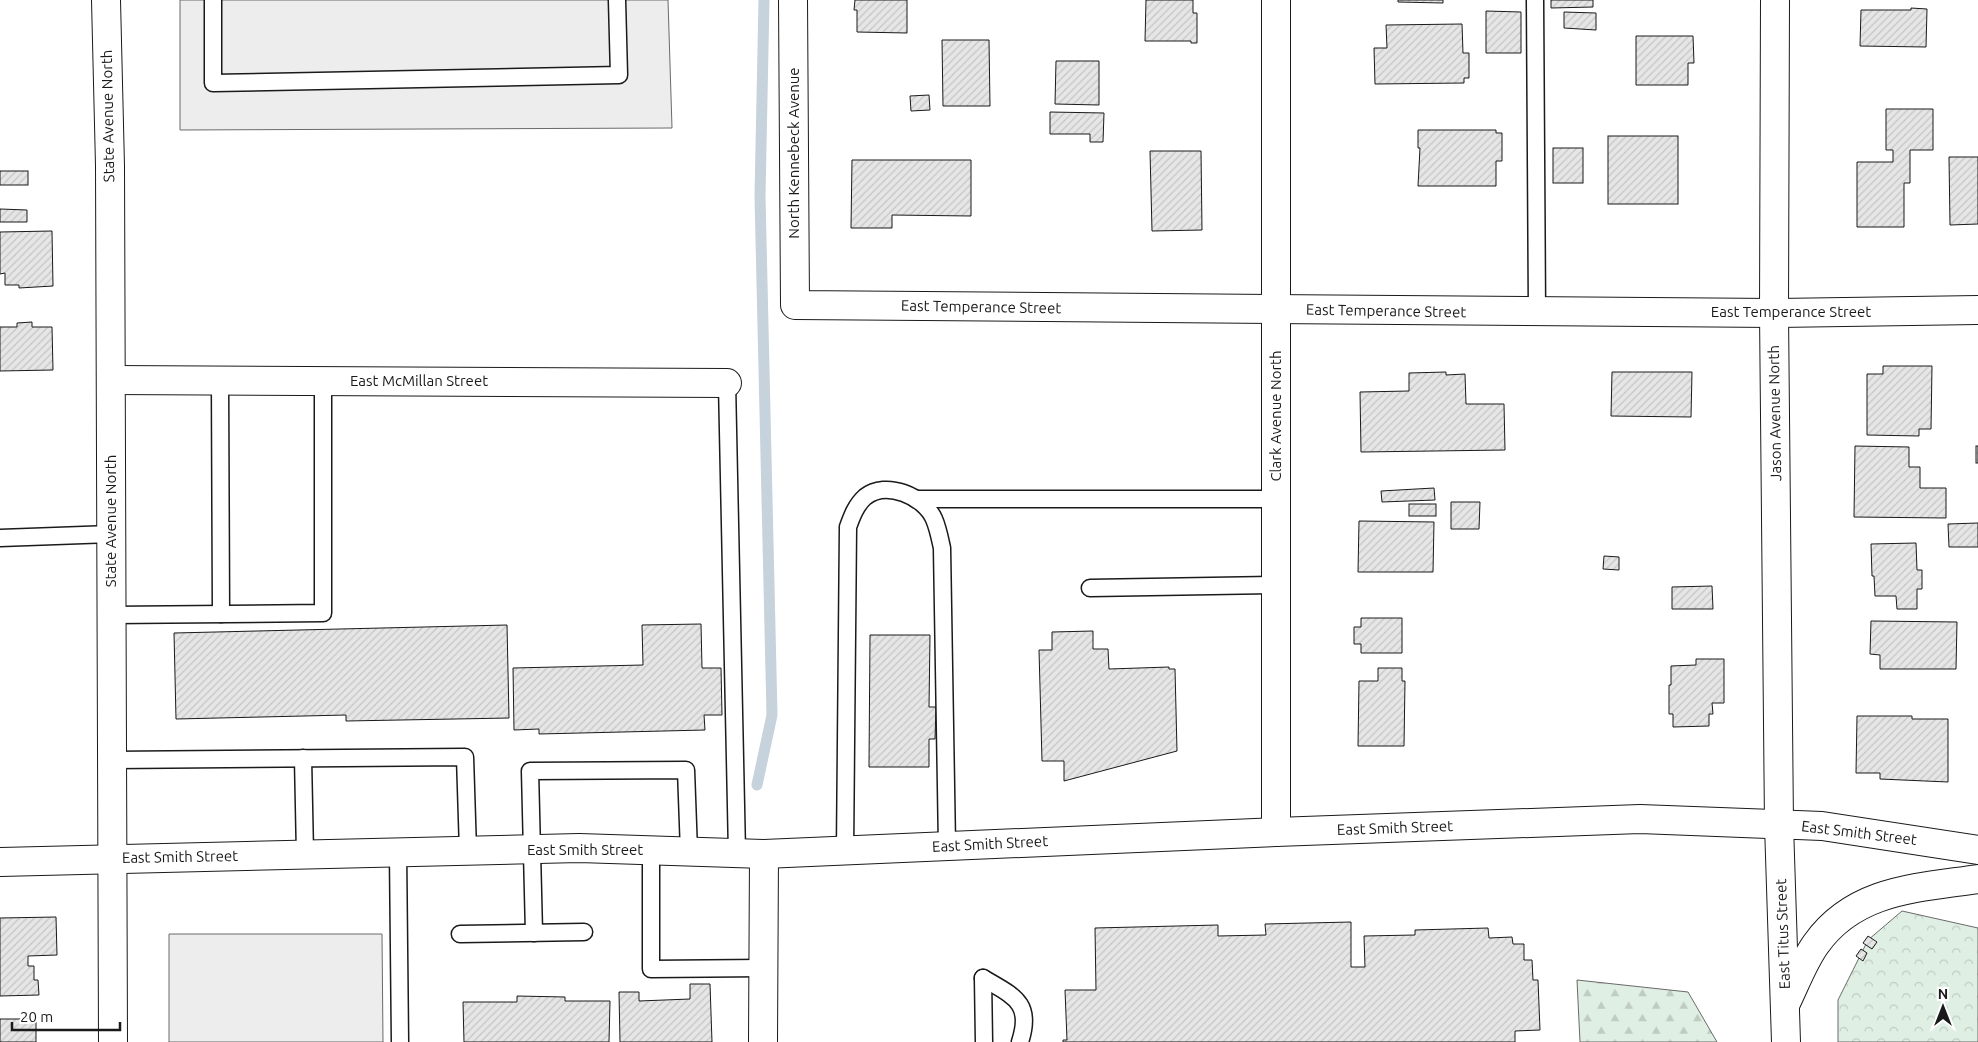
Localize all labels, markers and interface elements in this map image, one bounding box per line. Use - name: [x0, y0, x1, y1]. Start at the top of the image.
- street label: State Avenue North: [98, 50, 117, 182]
- street label: North Kennebeck Avenue: [785, 67, 802, 239]
- street label: East Temperance Street: [901, 297, 1061, 316]
- street label: East Temperance Street: [1306, 301, 1466, 320]
- street label: East Temperance Street: [1711, 303, 1871, 320]
- street label: Jason Avenue North: [1765, 345, 1784, 481]
- street label: Clark Avenue North: [1267, 350, 1284, 482]
- street label: East McMillan Street: [350, 372, 488, 389]
- street label: State Avenue North: [102, 455, 119, 587]
- street label: East Smith Street: [1337, 817, 1453, 838]
- street label: East Smith Street: [1800, 817, 1918, 848]
- street label: East Smith Street: [932, 832, 1049, 855]
- street label: East Smith Street: [527, 841, 643, 858]
- street label: East Smith Street: [122, 847, 238, 866]
- street label: East Titus Street: [1772, 878, 1793, 990]
- north arrow: [1918, 982, 1968, 1032]
- text: N: [1938, 986, 1948, 1002]
- scale bar: [12, 1000, 120, 1032]
- text: 20 m: [20, 1008, 53, 1025]

